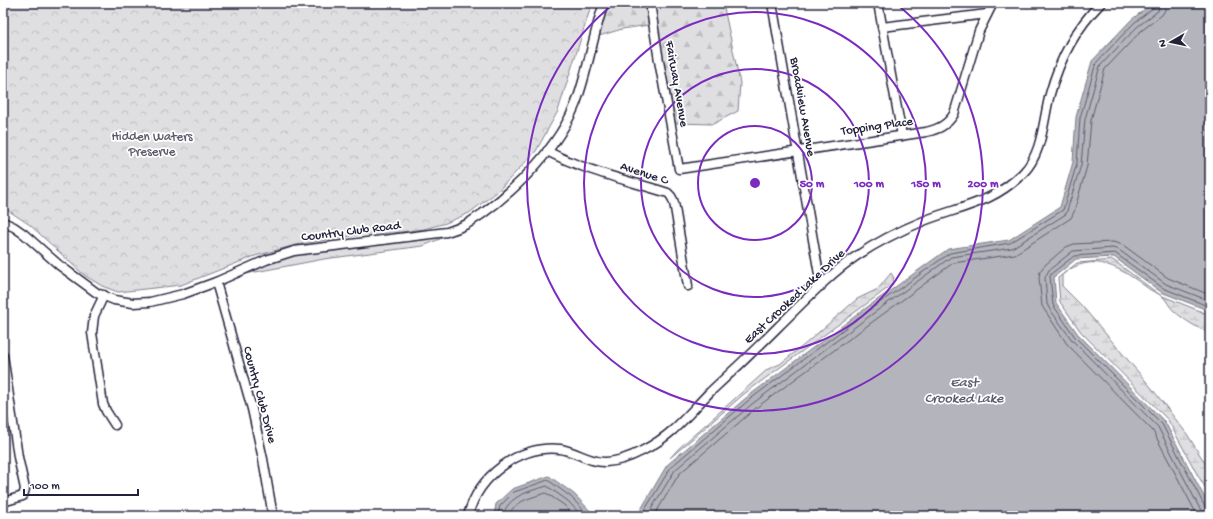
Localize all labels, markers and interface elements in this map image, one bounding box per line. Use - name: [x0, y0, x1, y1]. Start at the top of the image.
- north arrow: [1151, 22, 1191, 62]
- street label: Fairway Avenue: [661, 39, 691, 129]
- text: N: [1157, 39, 1170, 48]
- street label: Broadview Avenue: [786, 55, 818, 158]
- street label: Topping Place: [839, 114, 914, 140]
- park label: Hidden Waters Preserve: [111, 130, 194, 160]
- street label: Avenue C: [618, 159, 671, 189]
- centre of rings: [748, 176, 762, 190]
- text: 50 m: [800, 178, 825, 192]
- text: 100 m: [853, 178, 884, 192]
- text: 150 m: [910, 178, 941, 192]
- text: 200 m: [968, 178, 999, 192]
- street label: Country Club Road: [301, 218, 403, 246]
- street label: East Crooked Lake Drive: [741, 246, 849, 348]
- street label: Country Club Drive: [239, 345, 279, 445]
- water label: East Crooked Lake: [925, 375, 1004, 408]
- scale bar: [24, 471, 138, 497]
- text: 100 m: [29, 480, 60, 494]

